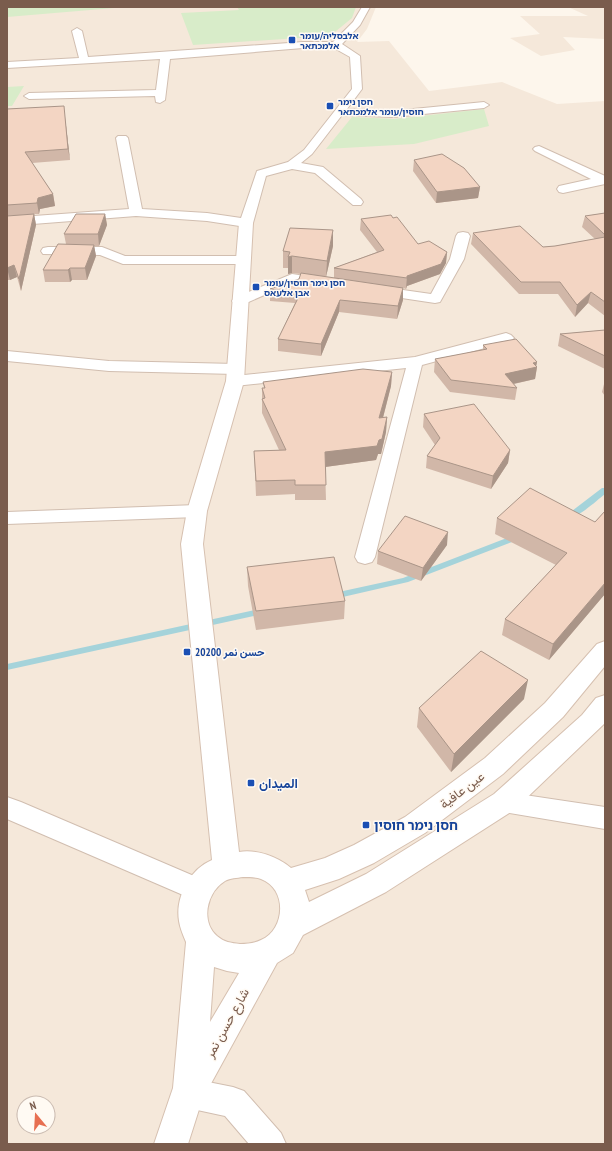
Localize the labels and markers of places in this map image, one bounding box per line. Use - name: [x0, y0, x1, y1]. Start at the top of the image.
- place label: אלבסליה/עומר אלמכתאר: [300, 30, 359, 51]
- marker: אלבסליה/עומר אלמכתאר: [287, 35, 297, 45]
- place label: חסן נימר חוסין/עומר אלמכתאר: [338, 96, 424, 117]
- marker: חסן נימר חוסין/עומר אלמכתאר: [325, 101, 335, 111]
- place label: חסן נימר חוסין/עומר אבן אלעאס: [264, 277, 345, 298]
- marker: חסן נימר חוסין/עומר אבן אלעאס: [251, 282, 261, 292]
- place label: حسن نمر 20200: [195, 645, 265, 659]
- marker: حسن نمر 20200: [182, 647, 192, 657]
- place label: الميدان: [259, 775, 298, 792]
- marker: الميدان: [246, 778, 256, 788]
- place label: חסן נימר חוסין: [374, 817, 458, 834]
- marker: חסן נימר חוסין: [361, 820, 371, 830]

